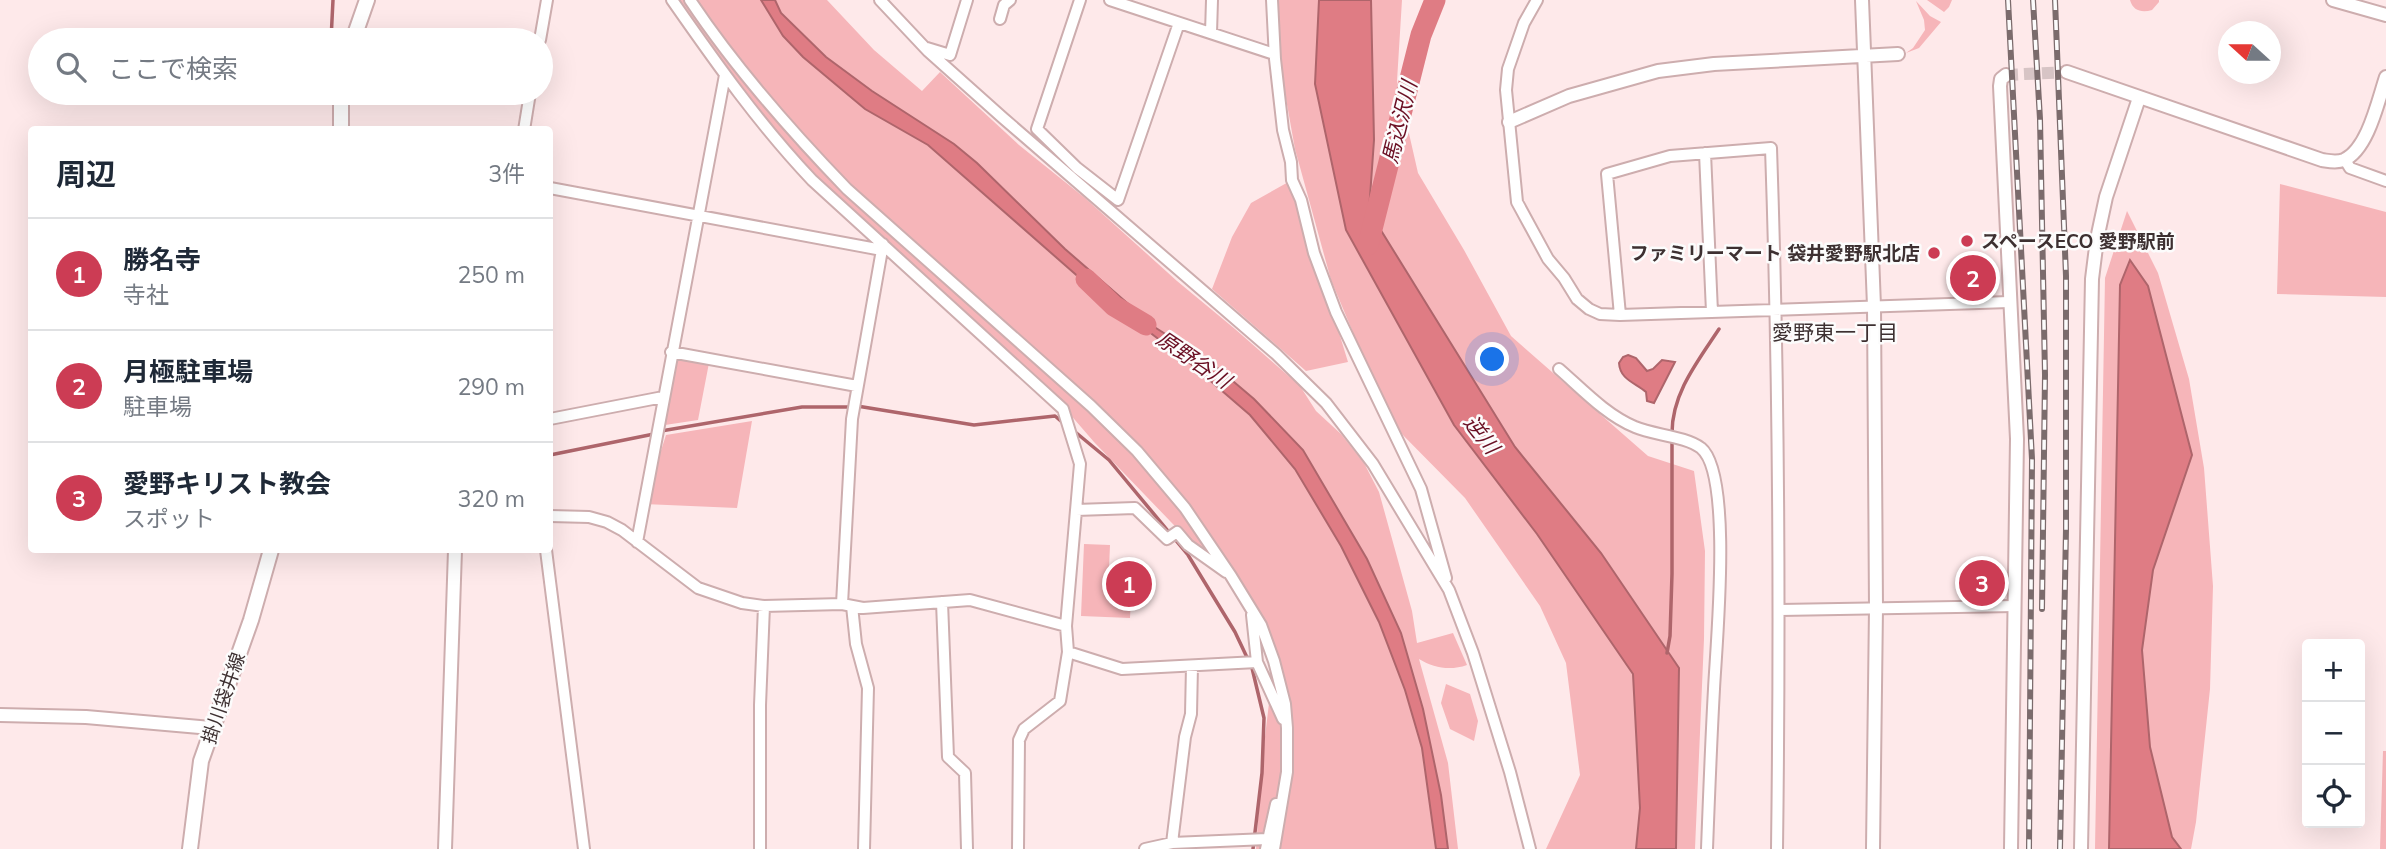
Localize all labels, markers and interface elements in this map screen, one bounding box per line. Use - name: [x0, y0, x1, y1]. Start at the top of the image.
- north arrow: [2218, 21, 2281, 84]
- search box: [28, 28, 553, 105]
- icon: search: [52, 48, 90, 86]
- text: ここで検索: [108, 52, 238, 85]
- water label: 馬込沢川: [1376, 76, 1422, 166]
- text: 周辺: [56, 155, 116, 193]
- text: 3件: [488, 159, 525, 188]
- place label: スペースECO 愛野駅前: [1981, 229, 2175, 253]
- marker: スペースECO 愛野駅前: [1959, 233, 1975, 249]
- place label: ファミリーマート 袋井愛野駅北店: [1630, 241, 1920, 265]
- text: 勝名寺: [123, 243, 201, 276]
- marker: ファミリーマート 袋井愛野駅北店: [1926, 245, 1942, 261]
- pin: 2: [1950, 252, 1996, 304]
- text: 1: [72, 260, 86, 289]
- text: 250 m: [457, 260, 525, 289]
- text: 寺社: [123, 280, 169, 309]
- district label: 愛野東一丁目: [1772, 319, 1898, 345]
- water label: 原野谷川: [1152, 325, 1238, 394]
- your location: [1475, 342, 1509, 376]
- text: 月極駐車場: [123, 355, 253, 388]
- text: 2: [72, 372, 86, 401]
- text: 290 m: [457, 372, 525, 401]
- text: 駐車場: [123, 392, 192, 421]
- water label: 逆川: [1459, 409, 1506, 460]
- text: 愛野キリスト教会: [123, 467, 331, 500]
- text: 3: [72, 484, 86, 513]
- text: 320 m: [457, 484, 525, 513]
- text: スポット: [123, 504, 215, 533]
- pin: 3: [1959, 557, 2005, 609]
- pin: 1: [1106, 558, 1152, 610]
- map controls: [2302, 639, 2365, 828]
- button: +: [2302, 639, 2365, 702]
- street label: 掛川袋井線: [196, 649, 250, 747]
- button: −: [2302, 702, 2365, 765]
- button: locate: [2302, 765, 2365, 828]

